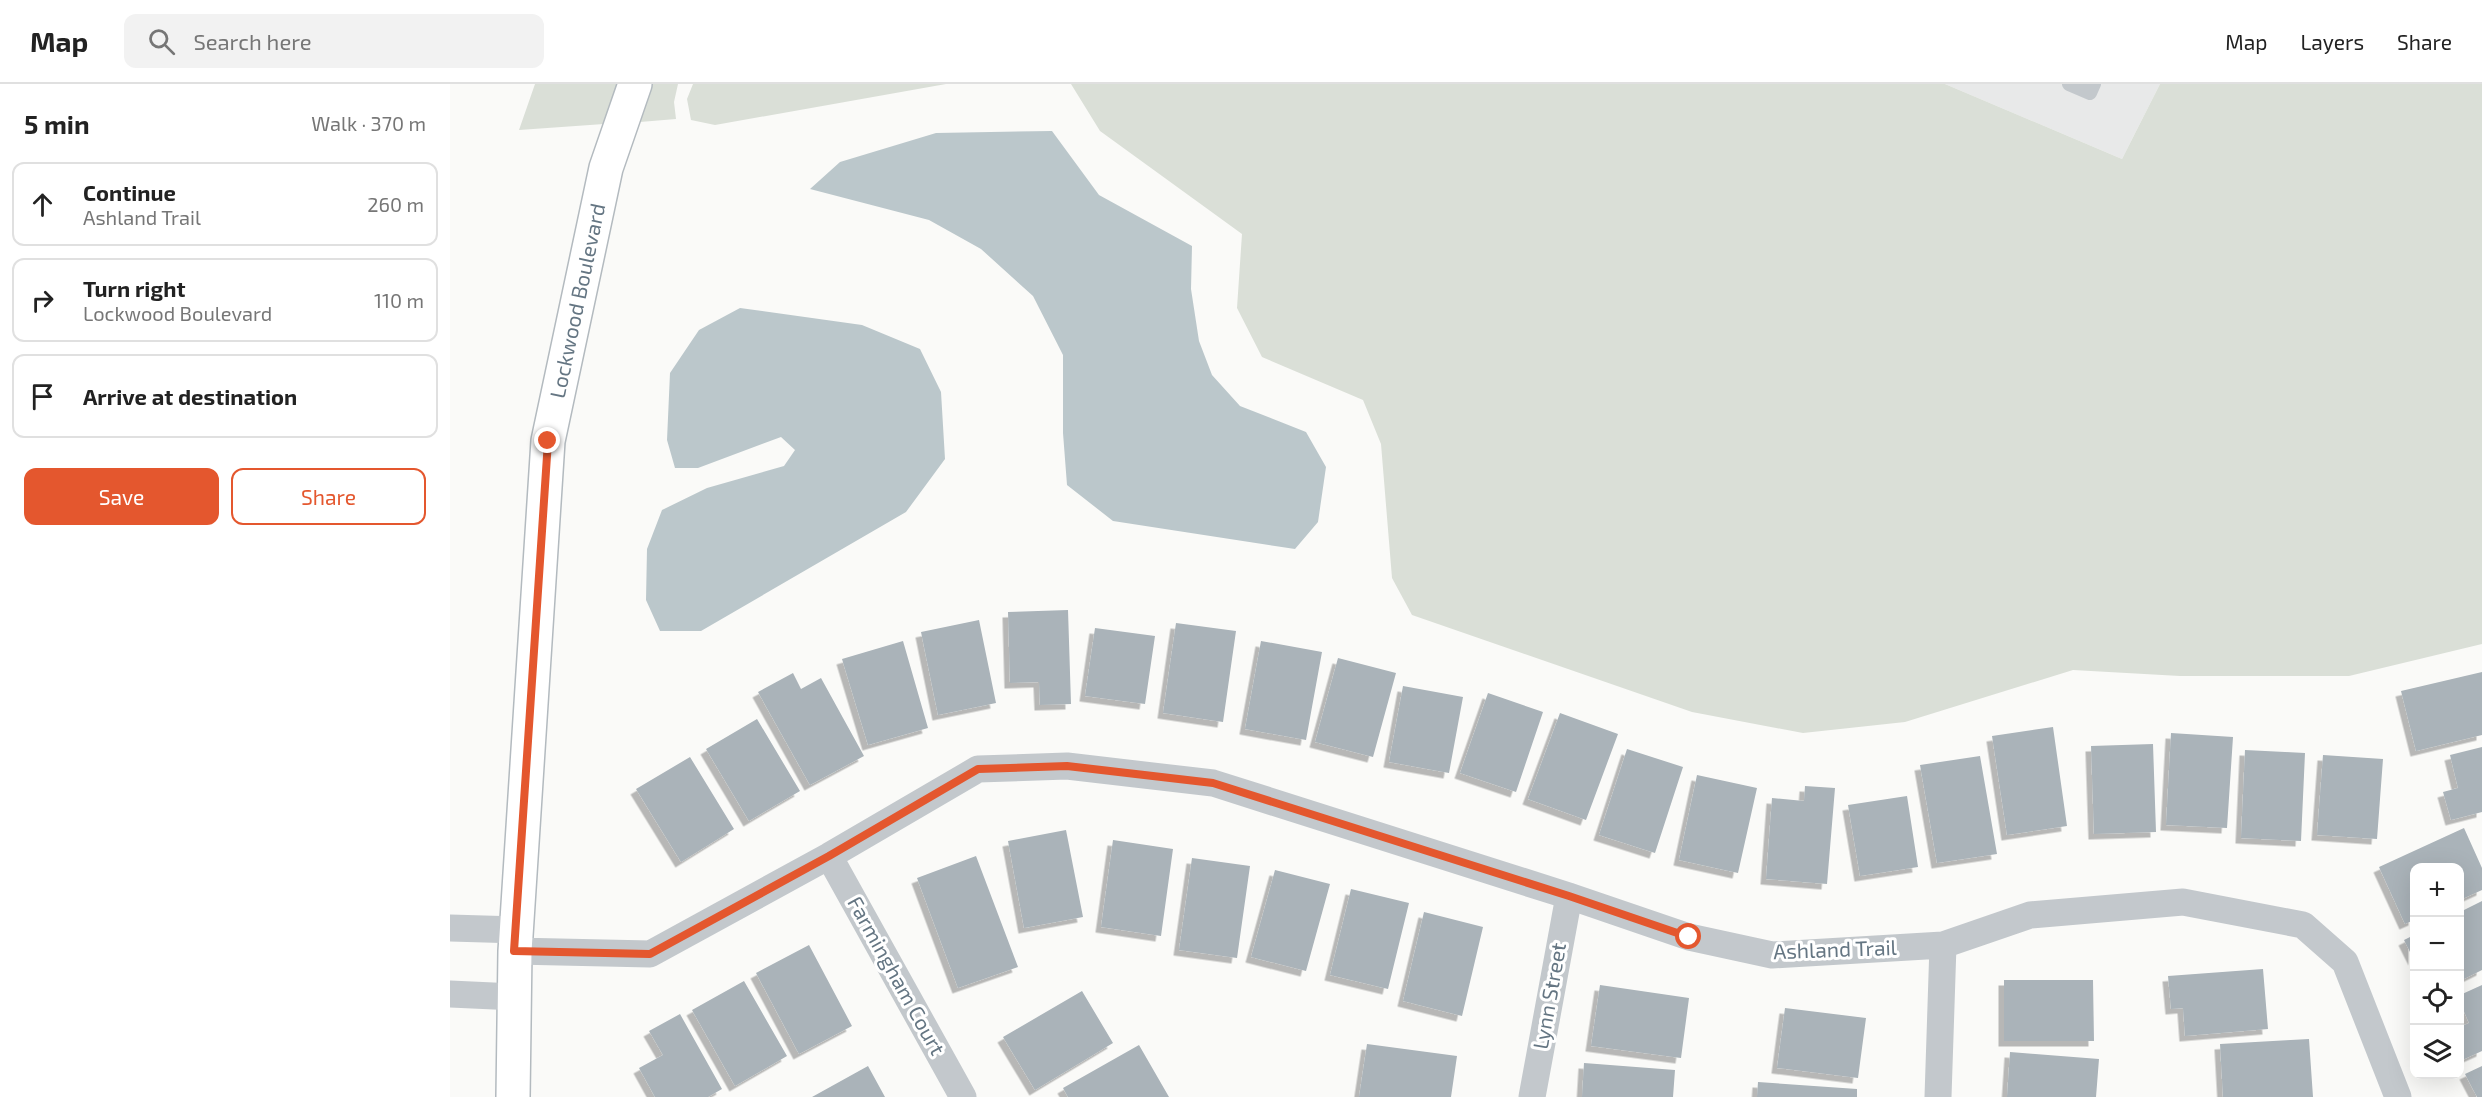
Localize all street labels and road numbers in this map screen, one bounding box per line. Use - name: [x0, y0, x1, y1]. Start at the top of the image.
- street label: Lockwood Boulevard: [544, 201, 609, 400]
- street label: Farmingham Court: [843, 892, 951, 1059]
- street label: Ashland Trail: [1773, 934, 1898, 963]
- street label: Lynn Street: [1527, 940, 1570, 1051]

